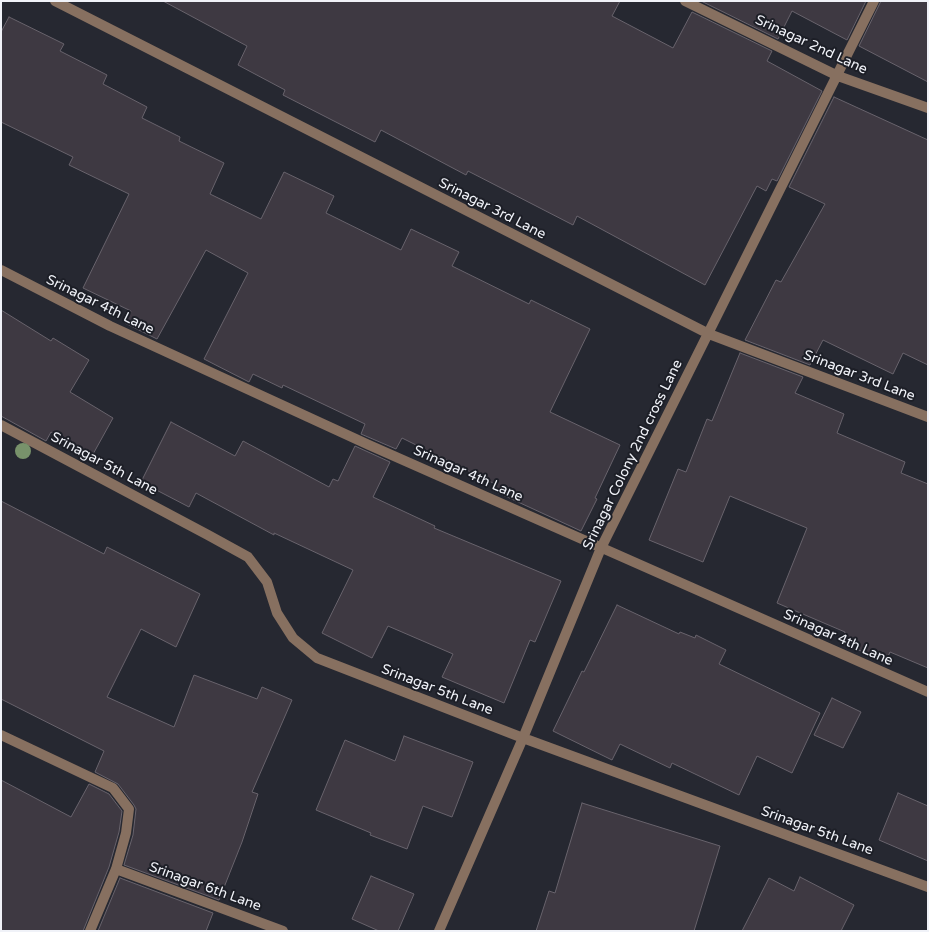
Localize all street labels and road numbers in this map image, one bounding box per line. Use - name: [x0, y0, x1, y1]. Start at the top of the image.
- street label: Srinagar 2nd Lane: [752, 12, 870, 78]
- street label: Srinagar 3rd Lane: [436, 175, 548, 243]
- street label: Srinagar 4th Lane: [43, 272, 157, 338]
- street label: Srinagar 3rd Lane: [801, 347, 917, 405]
- street label: Srinagar Colony 2nd cross Lane: [580, 357, 686, 553]
- street label: Srinagar 5th Lane: [48, 429, 160, 499]
- street label: Srinagar 4th Lane: [411, 442, 525, 506]
- street label: Srinagar 4th Lane: [781, 606, 895, 670]
- street label: Srinagar 5th Lane: [379, 661, 495, 719]
- street label: Srinagar 5th Lane: [759, 803, 875, 859]
- street label: Srinagar 6th Lane: [147, 859, 263, 915]

